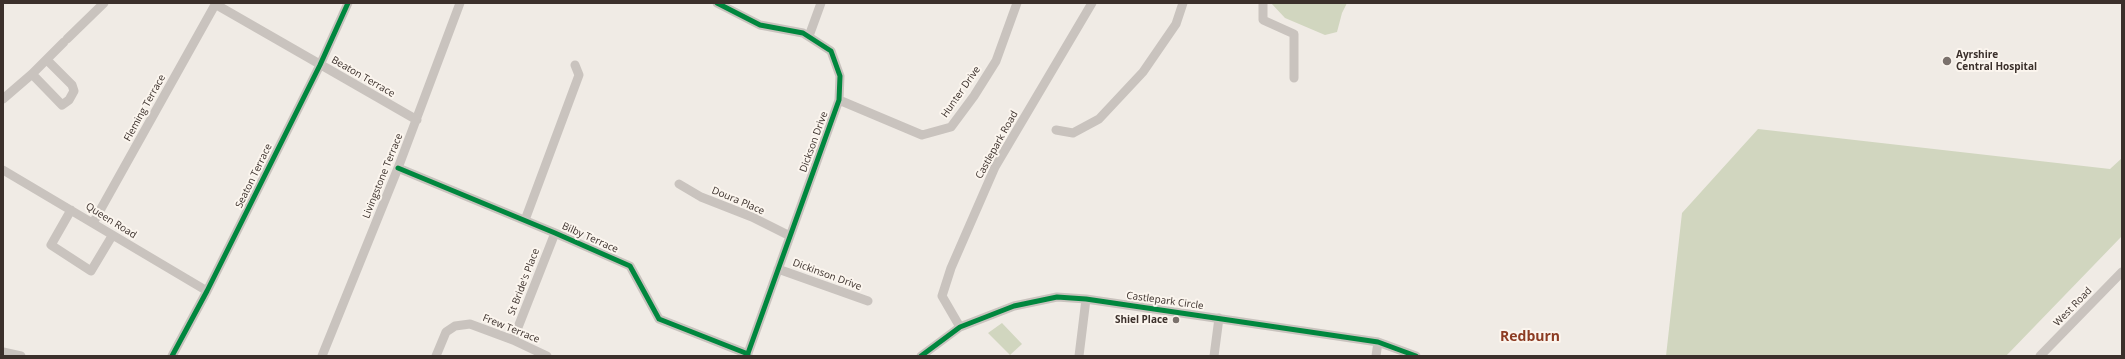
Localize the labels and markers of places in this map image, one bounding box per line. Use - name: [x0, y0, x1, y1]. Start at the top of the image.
- place label: Ayrshire Central Hospital: [1956, 49, 2037, 72]
- marker: Ayrshire Central Hospital: [1941, 55, 1953, 67]
- place label: Shiel Place: [1115, 314, 1168, 326]
- marker: Shiel Place: [1171, 315, 1181, 325]

